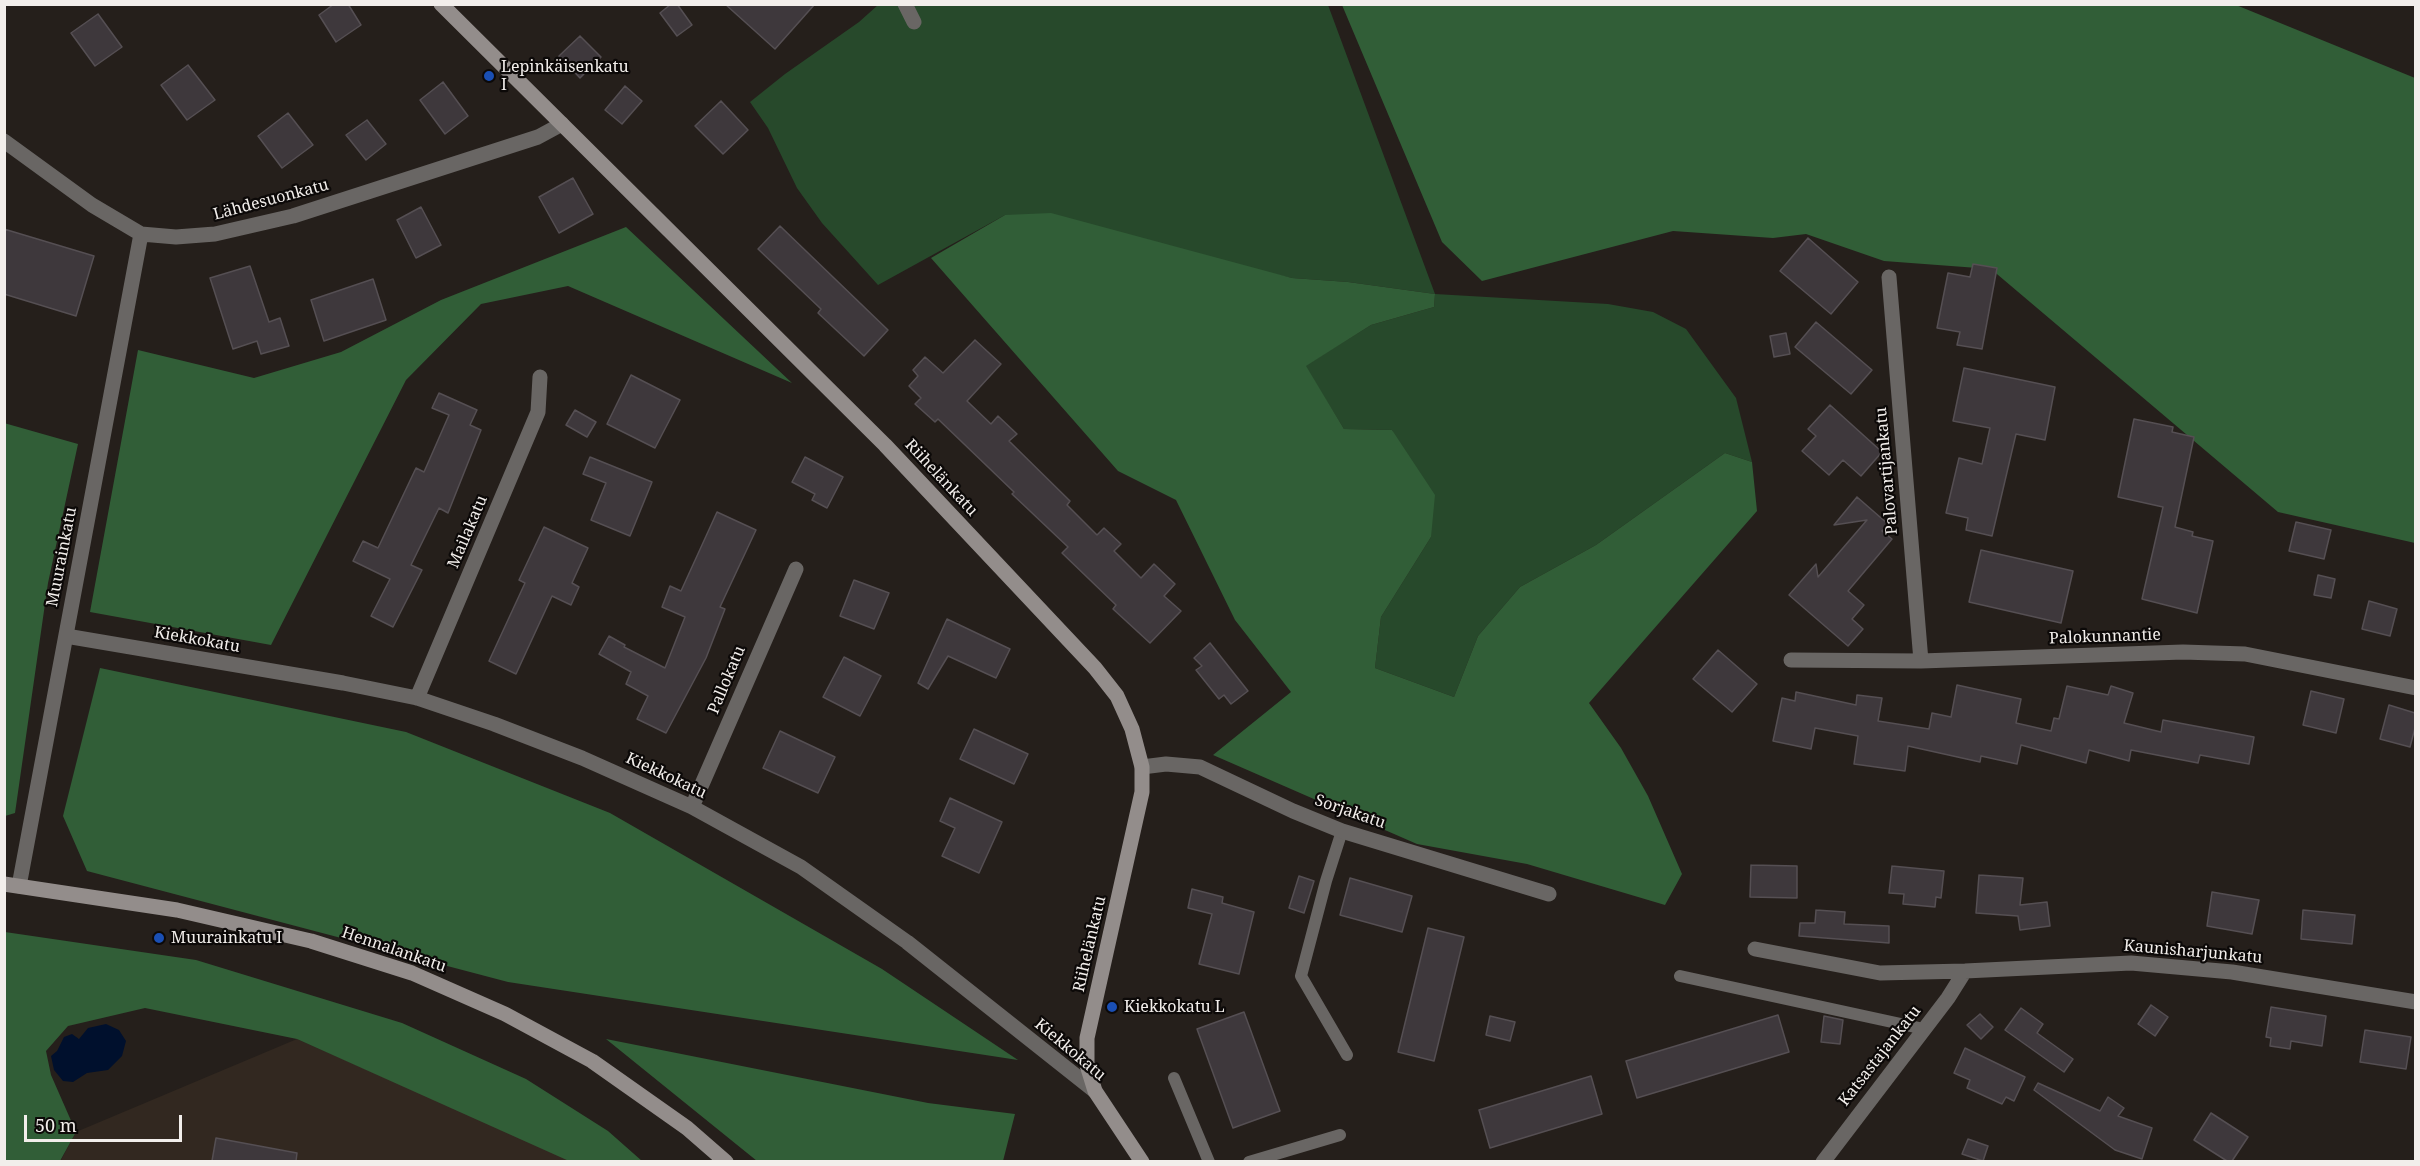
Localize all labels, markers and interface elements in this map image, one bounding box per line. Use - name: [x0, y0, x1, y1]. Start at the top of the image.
- place label: Lepinkäisenkatu I: [501, 57, 629, 95]
- marker: Lepinkäisenkatu I: [482, 69, 496, 83]
- street label: Lähdesuonkatu: [211, 175, 331, 225]
- street label: Palovartijankatu: [1872, 407, 1902, 535]
- street label: Riihelänkatu: [901, 436, 981, 520]
- street label: Mailakatu: [444, 493, 492, 571]
- street label: Muurainkatu: [43, 506, 81, 608]
- street label: Kiekkokatu: [153, 623, 241, 657]
- street label: Palokunnantie: [2049, 625, 2161, 649]
- street label: Pallokatu: [704, 643, 750, 717]
- street label: Kiekkokatu: [623, 749, 709, 803]
- street label: Sorjakatu: [1312, 791, 1388, 833]
- street label: Riihelänkatu: [1070, 894, 1110, 994]
- street label: Hennalankatu: [339, 923, 449, 977]
- place label: Muurainkatu I: [171, 928, 282, 948]
- marker: Muurainkatu I: [152, 931, 166, 945]
- street label: Kaunisharjunkatu: [2123, 936, 2263, 968]
- place label: Kiekkokatu L: [1124, 997, 1225, 1017]
- marker: Kiekkokatu L: [1105, 1000, 1119, 1014]
- street label: Katsastajankatu: [1835, 1002, 1925, 1110]
- street label: Kiekkokatu: [1031, 1015, 1109, 1085]
- scale bar: [27, 1103, 184, 1141]
- text: 50 m: [35, 1113, 77, 1137]

